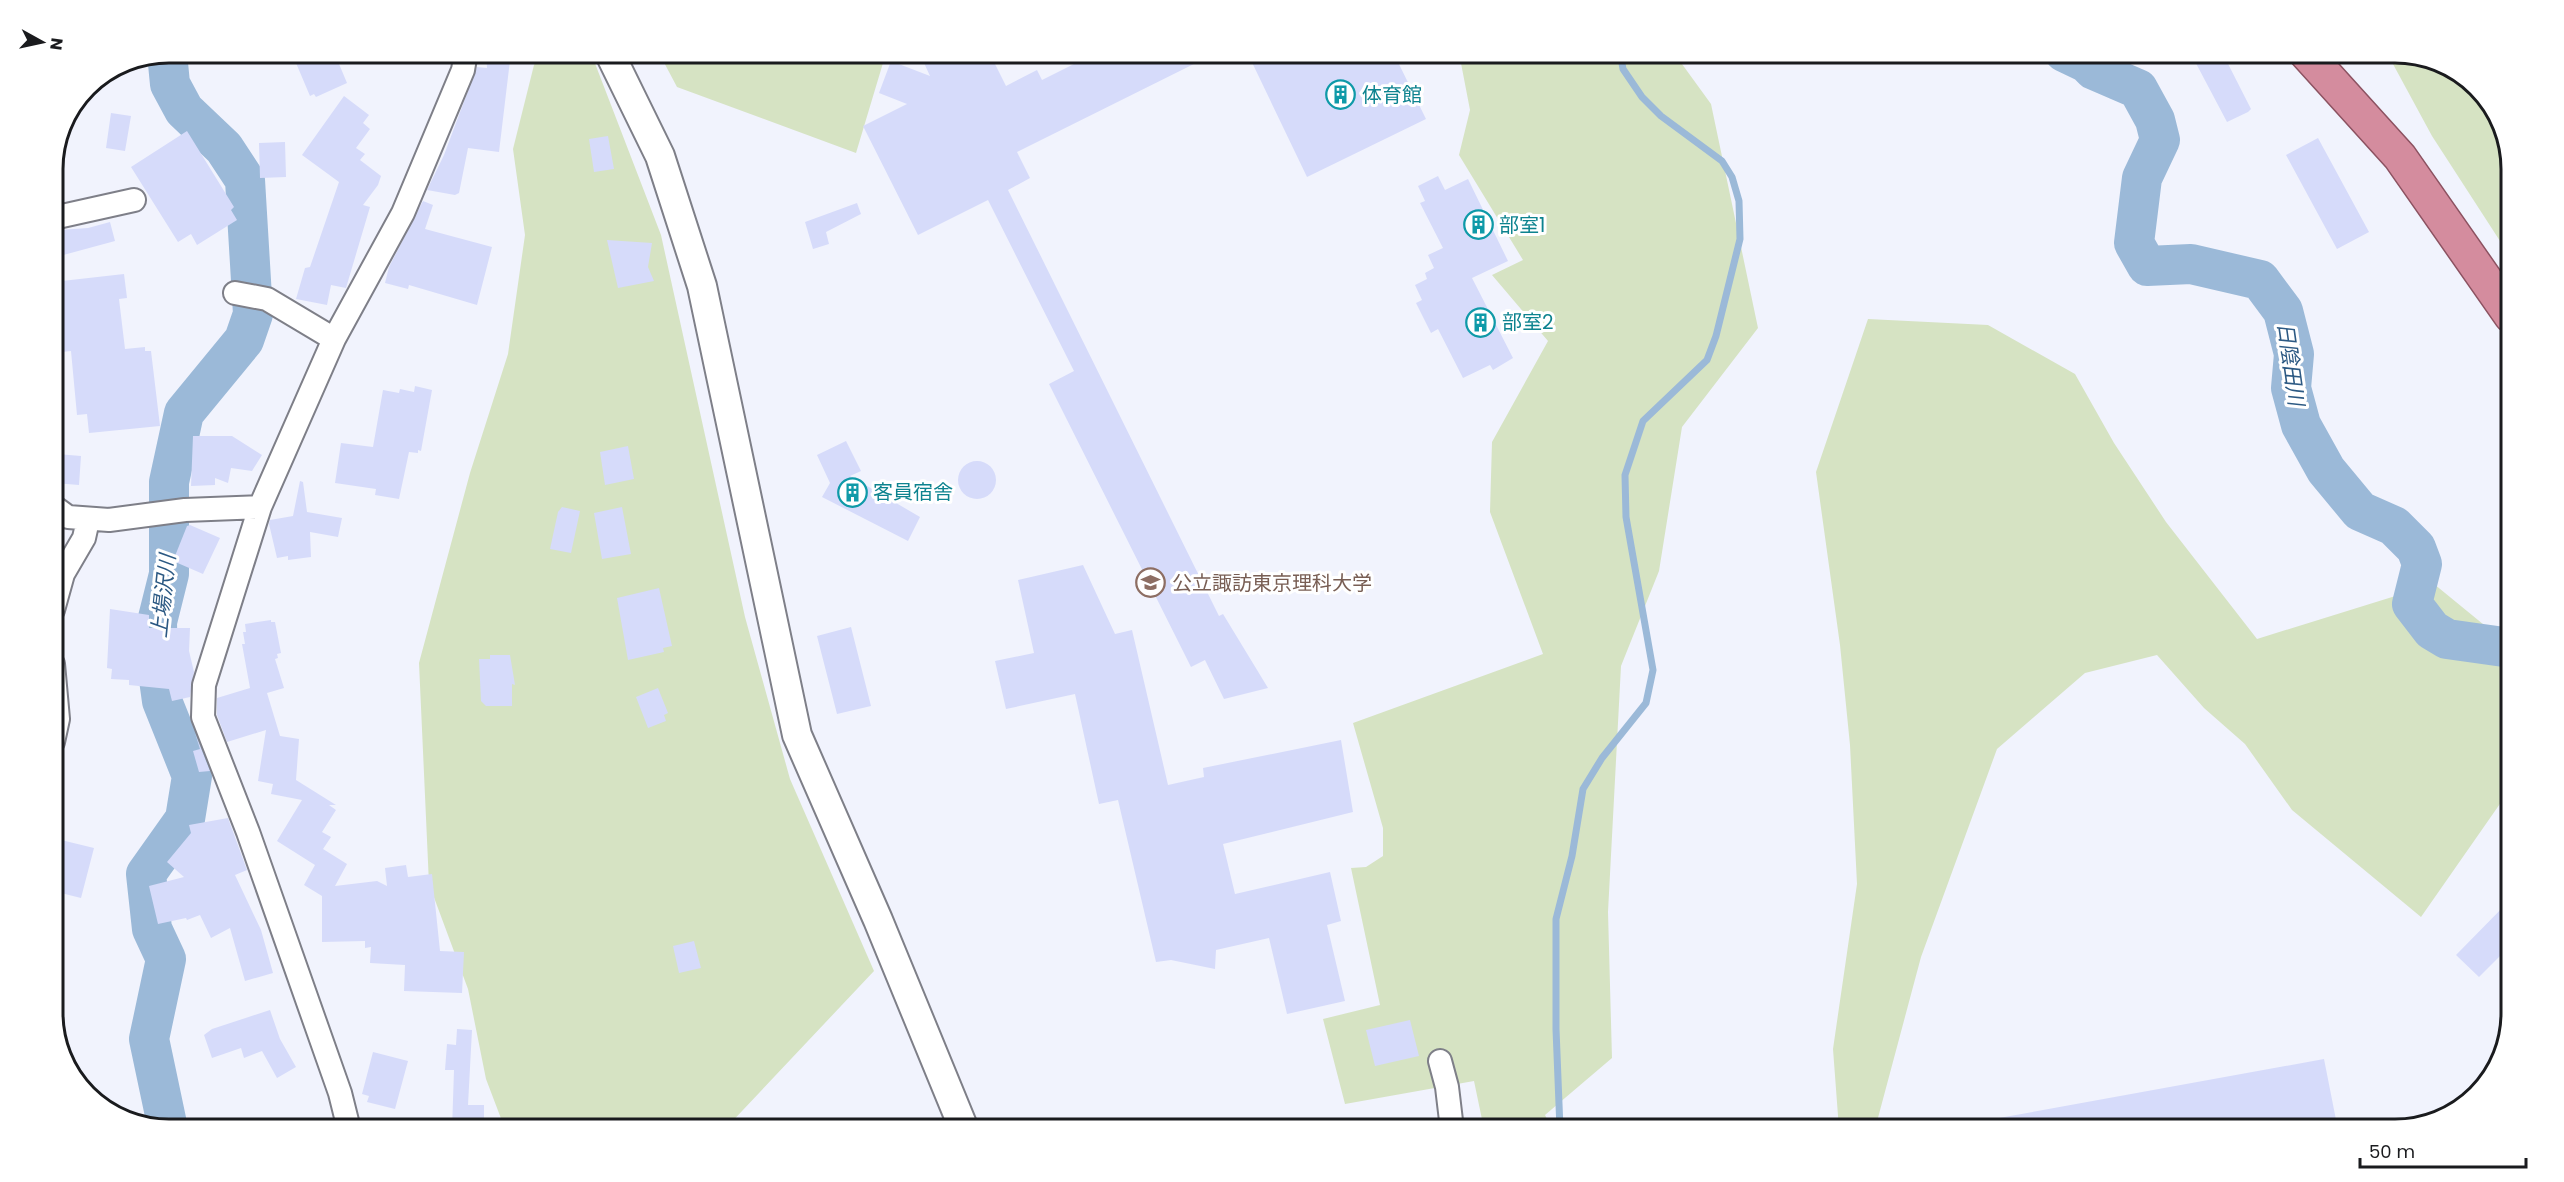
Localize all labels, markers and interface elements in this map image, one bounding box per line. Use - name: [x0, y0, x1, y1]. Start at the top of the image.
- north arrow: [12, 12, 72, 72]
- text: N: [44, 36, 69, 52]
- building icon: 体育館: [1325, 79, 1357, 111]
- place label: 体育館: [1362, 81, 1422, 109]
- building icon: 部室1: [1462, 209, 1494, 241]
- place label: 部室1: [1499, 211, 1545, 239]
- building icon: 部室2: [1465, 306, 1497, 338]
- place label: 部室2: [1502, 308, 1554, 336]
- water label: 日陰田川: [2271, 320, 2311, 410]
- building icon: 客員宿舎: [836, 476, 868, 508]
- place label: 客員宿舎: [873, 478, 953, 506]
- water label: 上場沢川: [144, 551, 182, 639]
- school or university icon: 公立諏訪東京理科大学: [1135, 567, 1167, 599]
- place label: 公立諏訪東京理科大学: [1172, 569, 1372, 597]
- scale bar: [2360, 1131, 2526, 1169]
- text: 50 m: [2369, 1139, 2415, 1164]

